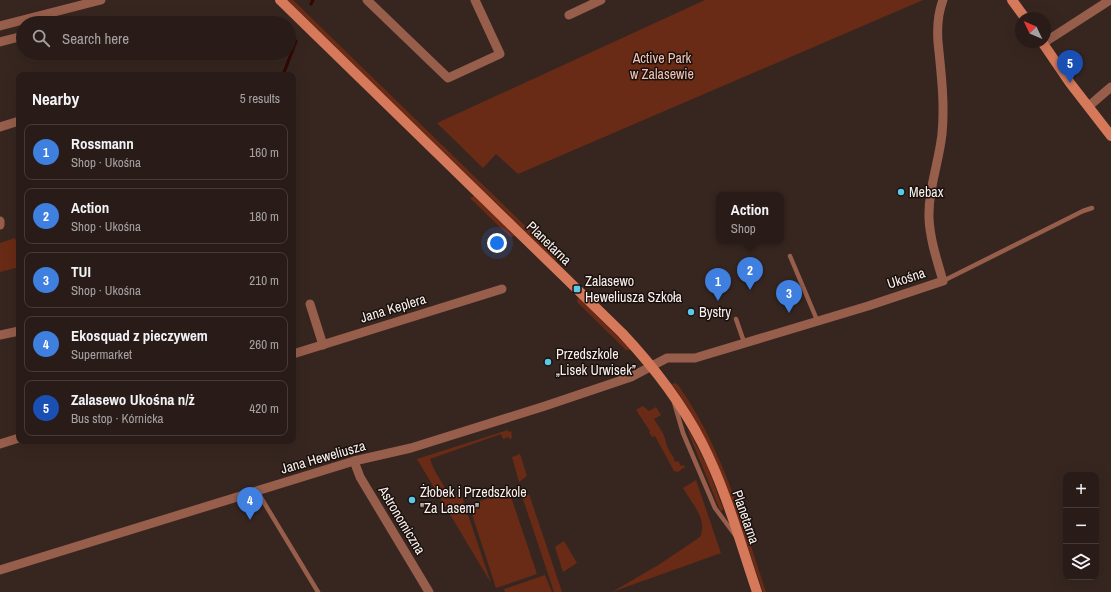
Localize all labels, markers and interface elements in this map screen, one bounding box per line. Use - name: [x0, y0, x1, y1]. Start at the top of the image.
- north arrow: [1015, 12, 1051, 48]
- search box: [16, 16, 296, 60]
- icon: search: [30, 27, 52, 49]
- text: Search here: [62, 28, 129, 49]
- park label: Active Park w Zalasewie: [630, 49, 694, 83]
- pin: 5: [1057, 50, 1083, 83]
- text: Nearby: [32, 87, 79, 110]
- text: 5 results: [240, 90, 280, 107]
- text: Rossmann: [71, 133, 134, 154]
- text: 1: [43, 144, 49, 161]
- text: 160 m: [249, 144, 279, 161]
- text: Shop · Ukośna: [71, 154, 141, 171]
- place label: Mebax: [909, 183, 944, 201]
- marker: Mebax: [896, 187, 906, 197]
- popup: [716, 192, 784, 244]
- text: Action: [71, 197, 109, 218]
- text: Action: [731, 199, 769, 220]
- text: 2: [43, 208, 49, 225]
- text: 180 m: [249, 208, 279, 225]
- street label: Planetarna: [523, 217, 576, 269]
- text: Shop · Ukośna: [71, 218, 141, 235]
- text: Shop: [731, 220, 756, 237]
- your location: [487, 233, 507, 253]
- pin: 2: [737, 257, 763, 290]
- text: TUI: [71, 261, 91, 282]
- street label: Ukośna: [885, 263, 928, 293]
- pin: 1: [705, 268, 731, 301]
- text: 3: [43, 272, 49, 289]
- text: 210 m: [249, 272, 279, 289]
- place label: Zalasewo Heweliusza Szkoła: [585, 272, 683, 306]
- pin: 3: [776, 280, 802, 313]
- text: Shop · Ukośna: [71, 282, 141, 299]
- marker: Zalasewo Heweliusza Szkoła: [572, 284, 582, 294]
- street label: Jana Keplera: [358, 289, 429, 326]
- place label: Bystry: [699, 303, 731, 321]
- marker: Bystry: [686, 307, 696, 317]
- text: Ekosquad z pieczywem: [71, 325, 208, 346]
- text: 4: [43, 336, 49, 353]
- text: 260 m: [249, 336, 279, 353]
- place label: Przedszkole „Lisek Urwisek”: [556, 345, 636, 379]
- text: Supermarket: [71, 346, 132, 363]
- marker: Przedszkole „Lisek Urwisek”: [543, 357, 553, 367]
- text: Zalasewo Ukośna n/ż: [71, 389, 195, 410]
- text: 5: [43, 400, 49, 417]
- text: 420 m: [249, 400, 279, 417]
- text: Bus stop · Kórnicka: [71, 410, 163, 427]
- street label: Jana Heweliusza: [279, 436, 368, 478]
- map controls: [1063, 472, 1099, 580]
- button: +: [1063, 472, 1099, 508]
- street label: Astronomiczna: [374, 482, 430, 558]
- place label: Żłobek i Przedszkole "Za Lasem": [420, 483, 527, 517]
- pin: 4: [237, 487, 263, 520]
- street label: Planetarna: [728, 488, 764, 547]
- marker: Żłobek i Przedszkole "Za Lasem": [407, 495, 417, 505]
- button: −: [1063, 508, 1099, 544]
- button: layers: [1063, 544, 1099, 580]

